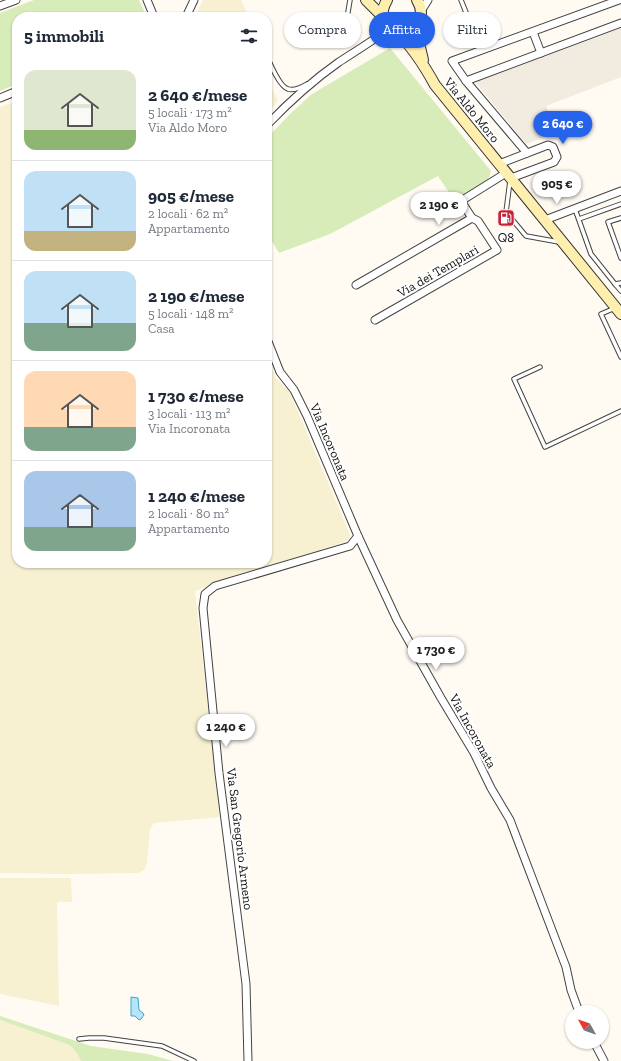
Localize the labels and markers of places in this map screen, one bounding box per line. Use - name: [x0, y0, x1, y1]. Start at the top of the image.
- pin: 2 640 €: [526, 111, 600, 145]
- pin: 905 €: [529, 171, 585, 205]
- pin: 2 190 €: [402, 192, 476, 226]
- fuel station icon: Q8: [496, 208, 516, 228]
- place label: Q8: [498, 230, 514, 245]
- pin: 1 730 €: [399, 637, 473, 671]
- pin: 1 240 €: [189, 714, 263, 748]

